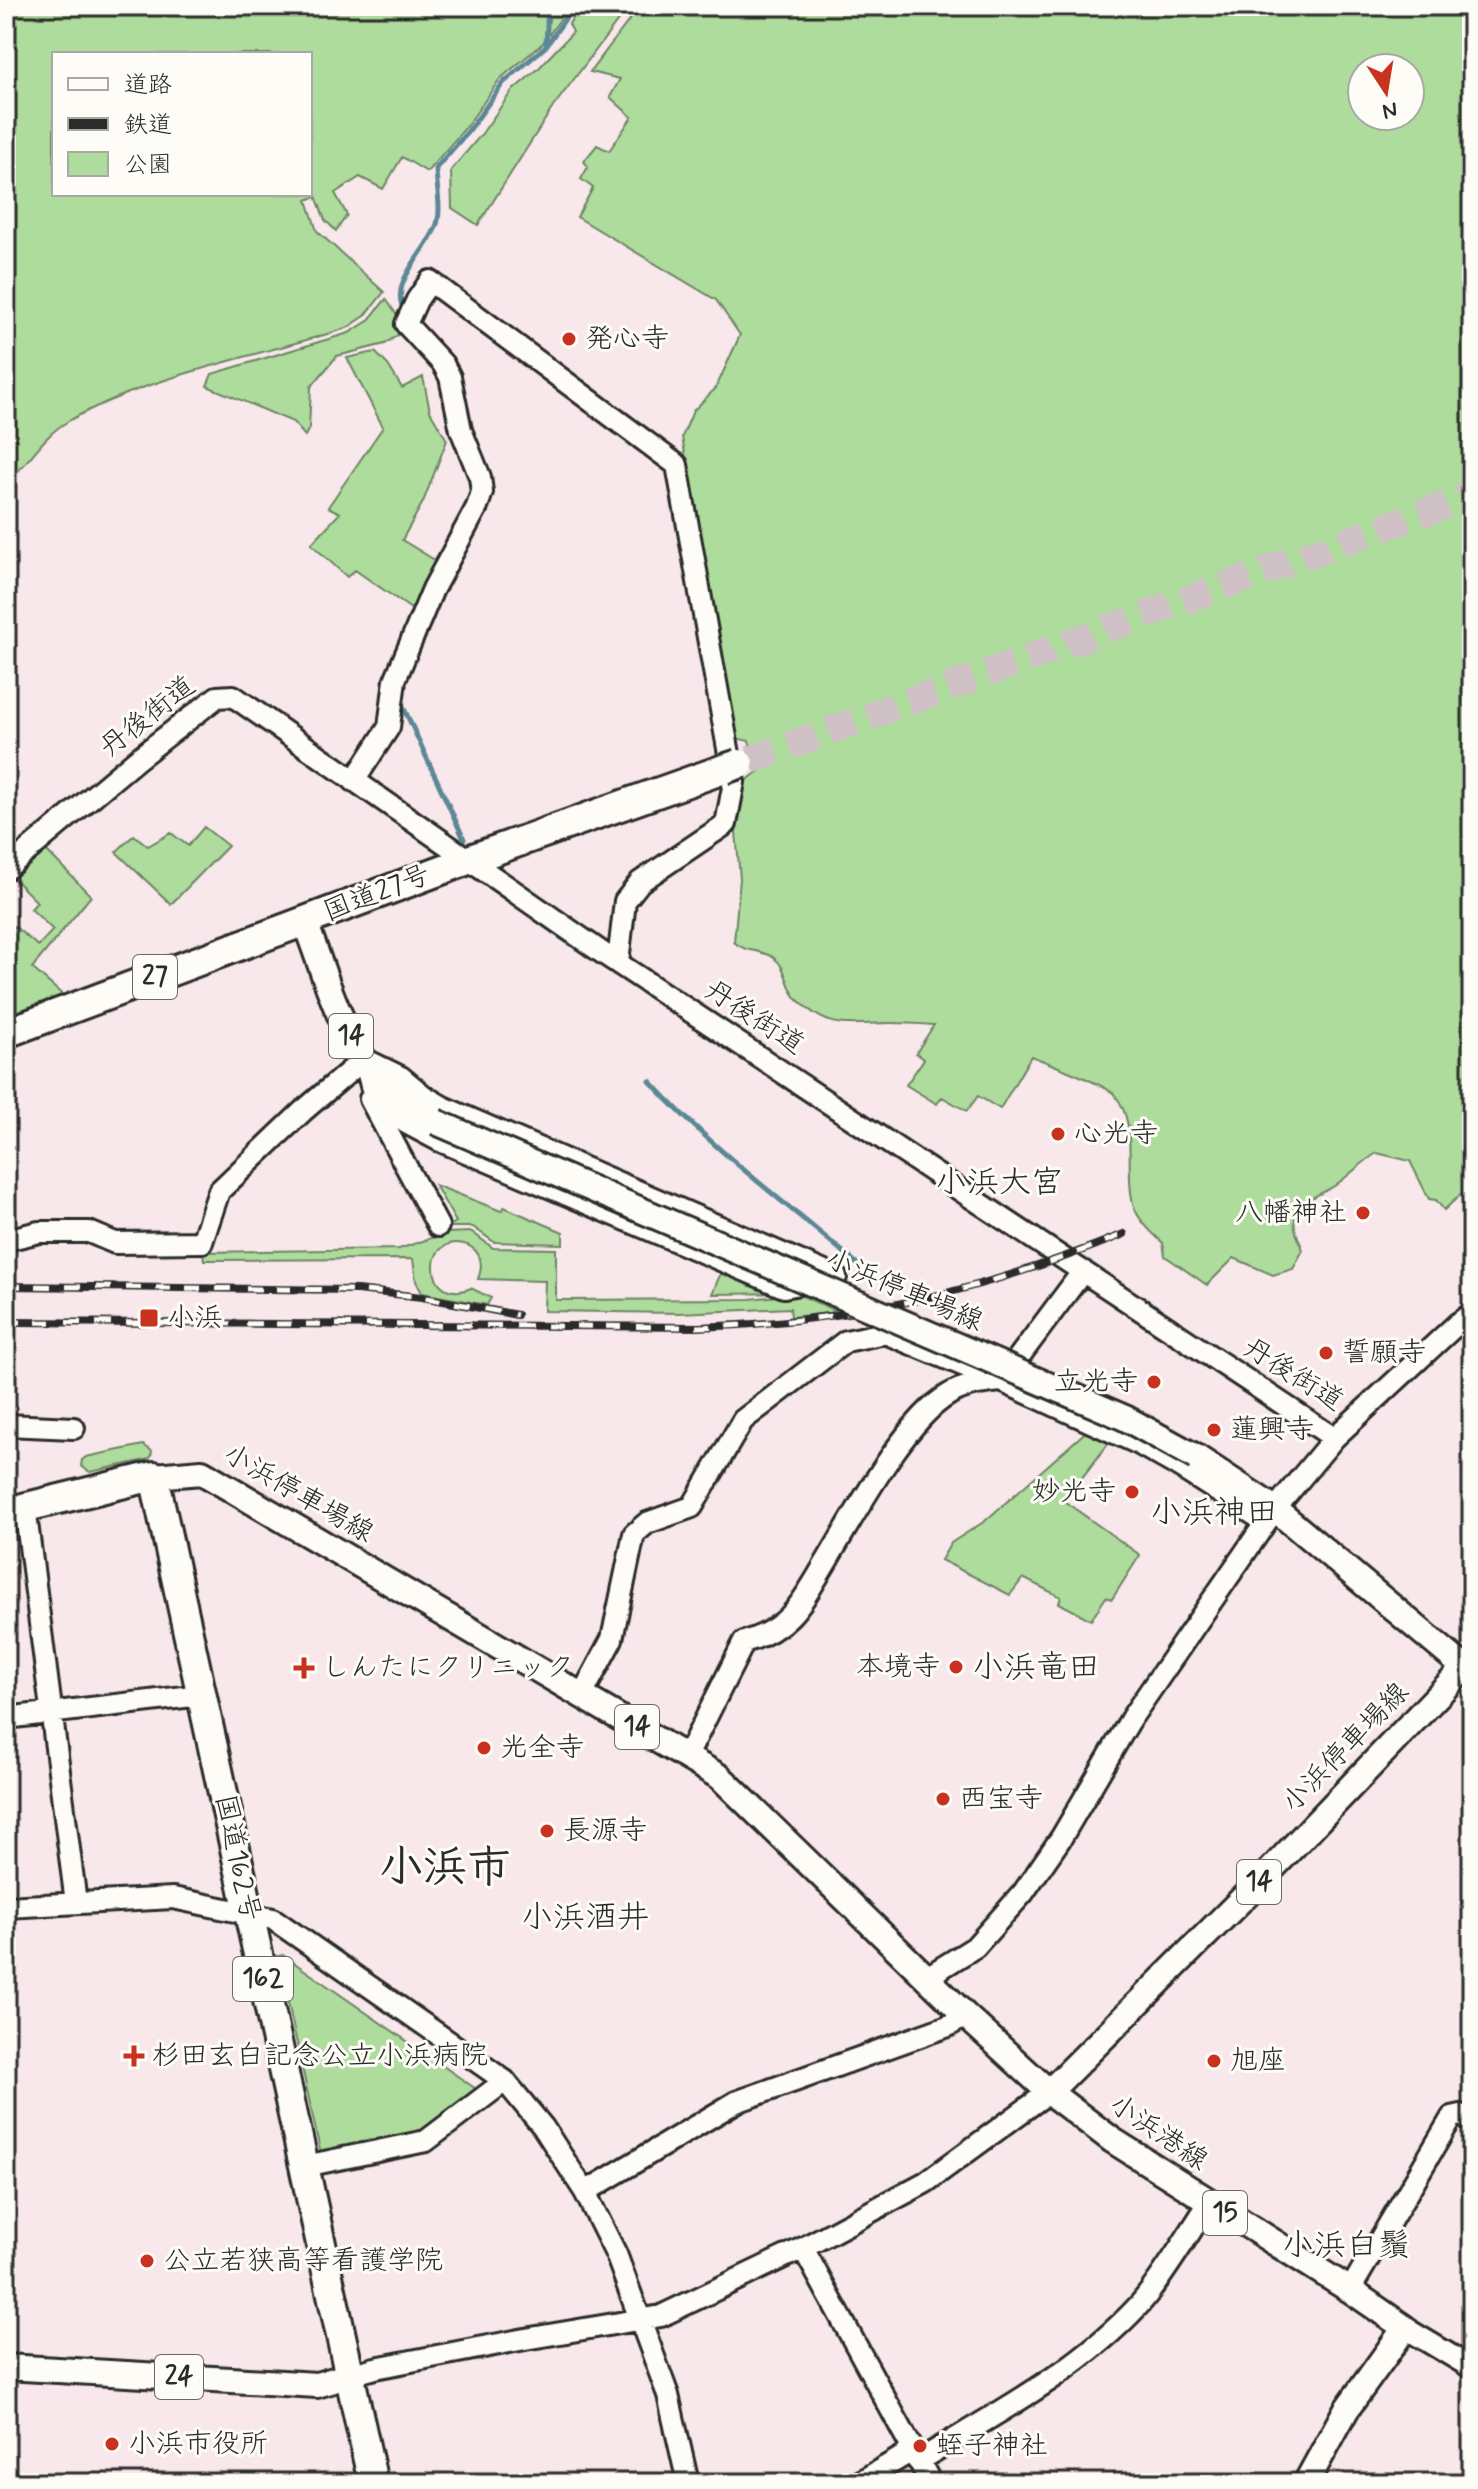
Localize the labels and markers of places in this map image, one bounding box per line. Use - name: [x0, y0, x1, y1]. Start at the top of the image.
- place label: 発心寺: [585, 321, 669, 358]
- marker: 発心寺: [560, 330, 578, 348]
- place label: 心光寺: [1074, 1116, 1158, 1153]
- marker: 心光寺: [1049, 1125, 1067, 1143]
- place label: 八幡神社: [1235, 1195, 1347, 1232]
- marker: 八幡神社: [1354, 1204, 1372, 1222]
- place label: 小浜: [167, 1300, 223, 1337]
- marker: 小浜: [138, 1307, 160, 1329]
- place label: 誓願寺: [1342, 1335, 1426, 1372]
- marker: 誓願寺: [1317, 1344, 1335, 1362]
- place label: 立光寺: [1054, 1364, 1138, 1401]
- marker: 立光寺: [1145, 1373, 1163, 1391]
- place label: 蓮興寺: [1230, 1412, 1314, 1449]
- marker: 蓮興寺: [1205, 1421, 1223, 1439]
- place label: 妙光寺: [1032, 1474, 1116, 1511]
- marker: 妙光寺: [1123, 1483, 1141, 1501]
- place label: 本境寺: [856, 1649, 940, 1686]
- place label: しんたにクリニック: [322, 1650, 574, 1687]
- marker: しんたにクリニック: [293, 1657, 315, 1679]
- marker: 本境寺: [947, 1658, 965, 1676]
- place label: 光全寺: [500, 1730, 584, 1767]
- marker: 光全寺: [475, 1739, 493, 1757]
- place label: 西宝寺: [959, 1781, 1043, 1818]
- marker: 西宝寺: [934, 1790, 952, 1808]
- place label: 長源寺: [563, 1813, 647, 1850]
- marker: 長源寺: [538, 1822, 556, 1840]
- place label: 杉田玄白記念公立小浜病院: [152, 2038, 488, 2075]
- place label: 旭座: [1230, 2043, 1286, 2080]
- marker: 杉田玄白記念公立小浜病院: [123, 2045, 145, 2067]
- marker: 旭座: [1205, 2052, 1223, 2070]
- place label: 公立若狭高等看護学院: [163, 2243, 443, 2280]
- marker: 公立若狭高等看護学院: [138, 2252, 156, 2270]
- place label: 小浜市役所: [128, 2426, 268, 2463]
- place label: 蛭子神社: [936, 2428, 1048, 2465]
- marker: 小浜市役所: [103, 2435, 121, 2453]
- marker: 蛭子神社: [911, 2437, 929, 2455]

